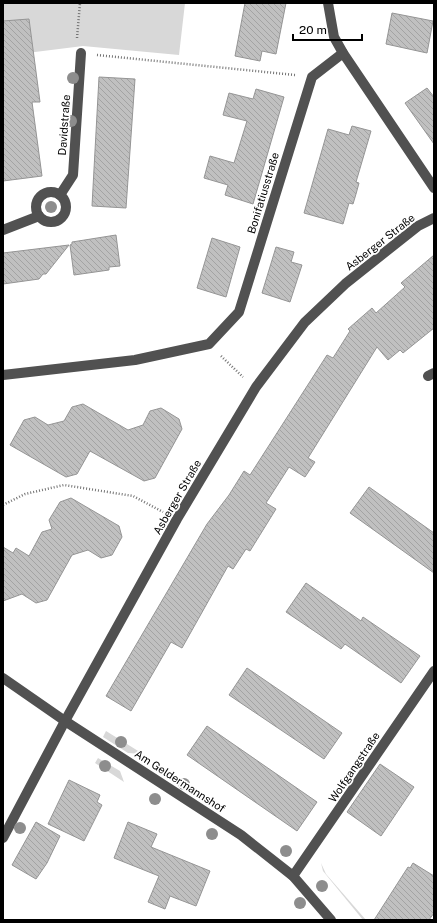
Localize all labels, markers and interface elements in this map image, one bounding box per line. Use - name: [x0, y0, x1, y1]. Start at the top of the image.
- scale bar: [293, 16, 362, 42]
- text: 20 m: [299, 23, 327, 37]
- street label: Davidstraße: [56, 94, 72, 156]
- street label: Bonifatiusstraße: [245, 151, 281, 235]
- street label: Asberger Straße: [343, 211, 417, 273]
- street label: Asberger Straße: [151, 457, 203, 537]
- street label: Wolfgangstraße: [326, 730, 382, 804]
- street label: Am Geldermannshof: [133, 747, 228, 815]

